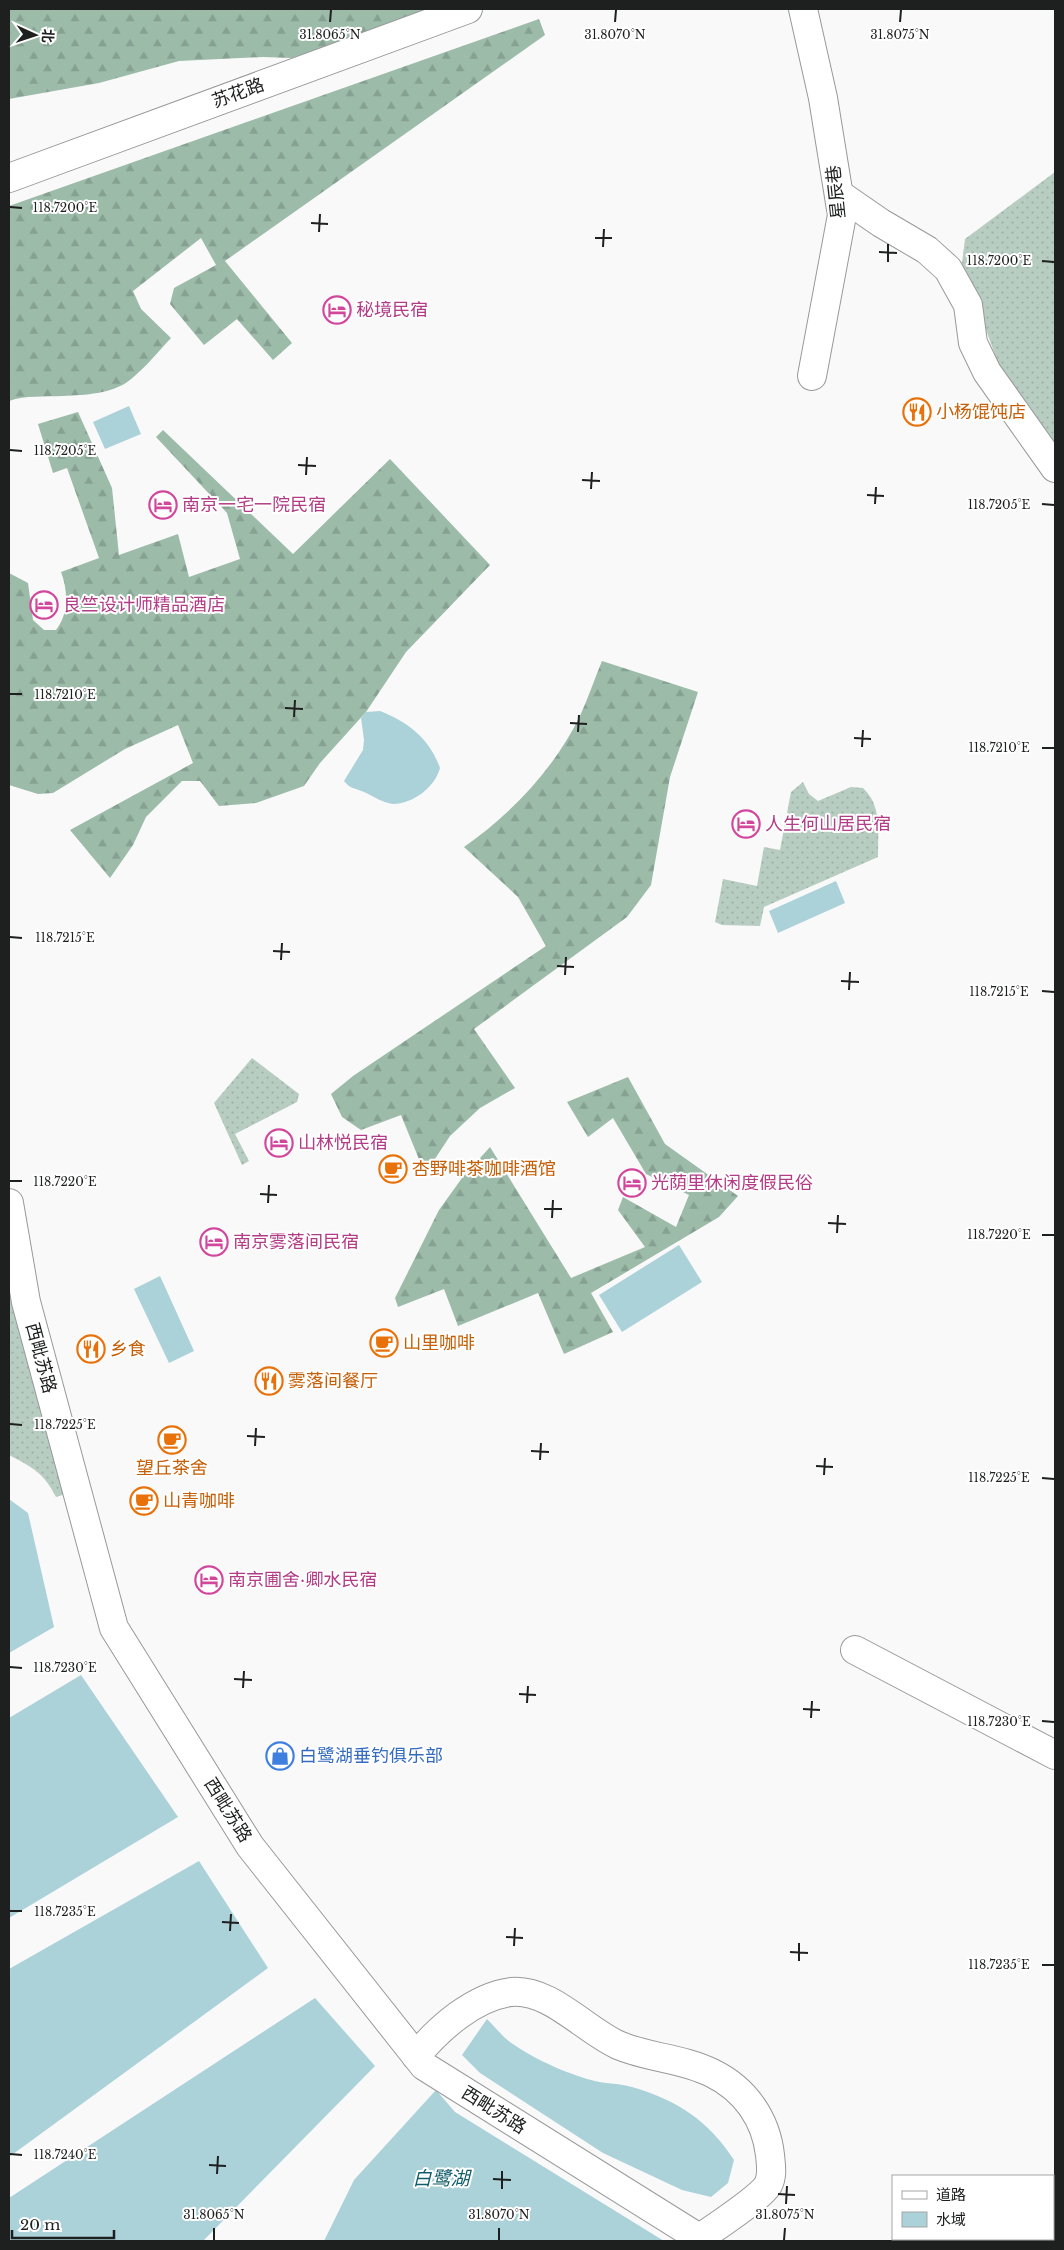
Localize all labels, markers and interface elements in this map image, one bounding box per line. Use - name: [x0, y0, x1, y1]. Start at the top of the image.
- north arrow: [10, 10, 60, 60]
- text: 31.8065°N: [299, 27, 361, 42]
- text: 31.8070°N: [584, 27, 646, 42]
- text: 31.8075°N: [870, 27, 930, 42]
- text: 北: [39, 28, 57, 43]
- street label: 苏花路: [209, 73, 267, 113]
- street label: 星辰巷: [822, 164, 850, 220]
- text: 118.7200°E: [33, 200, 97, 215]
- text: 118.7200°E: [967, 253, 1031, 268]
- hotel icon: 秘境民宿: [322, 295, 352, 325]
- place label: 秘境民宿: [356, 299, 428, 321]
- restaurant icon: 小杨馄饨店: [902, 397, 932, 427]
- place label: 小杨馄饨店: [936, 401, 1026, 423]
- text: 118.7205°E: [34, 443, 97, 458]
- hotel icon: 南京一宅一院民宿: [148, 490, 178, 520]
- place label: 南京一宅一院民宿: [182, 494, 326, 516]
- text: 118.7205°E: [968, 497, 1031, 512]
- hotel icon: 良竺设计师精品酒店: [29, 590, 59, 620]
- place label: 良竺设计师精品酒店: [63, 594, 225, 616]
- text: 118.7210°E: [34, 687, 96, 702]
- text: 118.7210°E: [968, 740, 1030, 755]
- hotel icon: 人生何山居民宿: [731, 809, 761, 839]
- place label: 人生何山居民宿: [765, 813, 891, 835]
- text: 118.7215°E: [35, 930, 95, 945]
- text: 118.7215°E: [969, 984, 1029, 999]
- hotel icon: 山林悦民宿: [264, 1128, 294, 1158]
- place label: 山林悦民宿: [298, 1132, 388, 1154]
- cafe icon: 杏野啡茶咖啡酒馆: [378, 1154, 408, 1184]
- place label: 杏野啡茶咖啡酒馆: [412, 1158, 556, 1180]
- hotel icon: 光荫里休闲度假民俗: [617, 1168, 647, 1198]
- place label: 光荫里休闲度假民俗: [651, 1172, 813, 1194]
- text: 118.7220°E: [33, 1174, 97, 1189]
- hotel icon: 南京雾落间民宿: [199, 1227, 229, 1257]
- text: 118.7220°E: [967, 1227, 1031, 1242]
- place label: 南京雾落间民宿: [233, 1231, 359, 1253]
- street label: 西毗苏路: [21, 1320, 61, 1396]
- cafe icon: 山里咖啡: [369, 1328, 399, 1358]
- place label: 山里咖啡: [403, 1332, 475, 1354]
- restaurant icon: 乡食: [76, 1334, 106, 1364]
- place label: 乡食: [110, 1338, 146, 1360]
- restaurant icon: 雾落间餐厅: [254, 1366, 284, 1396]
- place label: 雾落间餐厅: [288, 1370, 378, 1392]
- text: 118.7225°E: [34, 1417, 96, 1432]
- cafe icon: 望丘茶舍: [157, 1425, 187, 1455]
- place label: 望丘茶舍: [136, 1457, 208, 1479]
- text: 118.7225°E: [968, 1470, 1030, 1485]
- cafe icon: 山青咖啡: [129, 1486, 159, 1516]
- place label: 山青咖啡: [163, 1490, 235, 1512]
- hotel icon: 南京圃舍·卿水民宿: [194, 1565, 224, 1595]
- place label: 南京圃舍·卿水民宿: [228, 1569, 377, 1591]
- text: 118.7230°E: [33, 1660, 97, 1675]
- text: 118.7230°E: [967, 1714, 1031, 1729]
- shop icon: 白鹭湖垂钓俱乐部: [265, 1741, 295, 1771]
- place label: 白鹭湖垂钓俱乐部: [299, 1745, 443, 1767]
- street label: 西毗苏路: [200, 1774, 256, 1846]
- text: 118.7235°E: [34, 1904, 96, 1919]
- text: 118.7235°E: [968, 1957, 1030, 1972]
- street label: 西毗苏路: [458, 2082, 530, 2138]
- text: 118.7240°E: [34, 2147, 97, 2162]
- water label: 白鹭湖: [412, 2167, 472, 2190]
- legend: [892, 2175, 1054, 2240]
- text: 道路: [936, 2185, 966, 2204]
- text: 31.8065°N: [183, 2207, 245, 2222]
- text: 31.8070°N: [468, 2207, 530, 2222]
- text: 31.8075°N: [755, 2207, 815, 2222]
- scale bar: [12, 2208, 115, 2240]
- text: 水域: [936, 2210, 966, 2229]
- text: 20 m: [20, 2215, 60, 2234]

